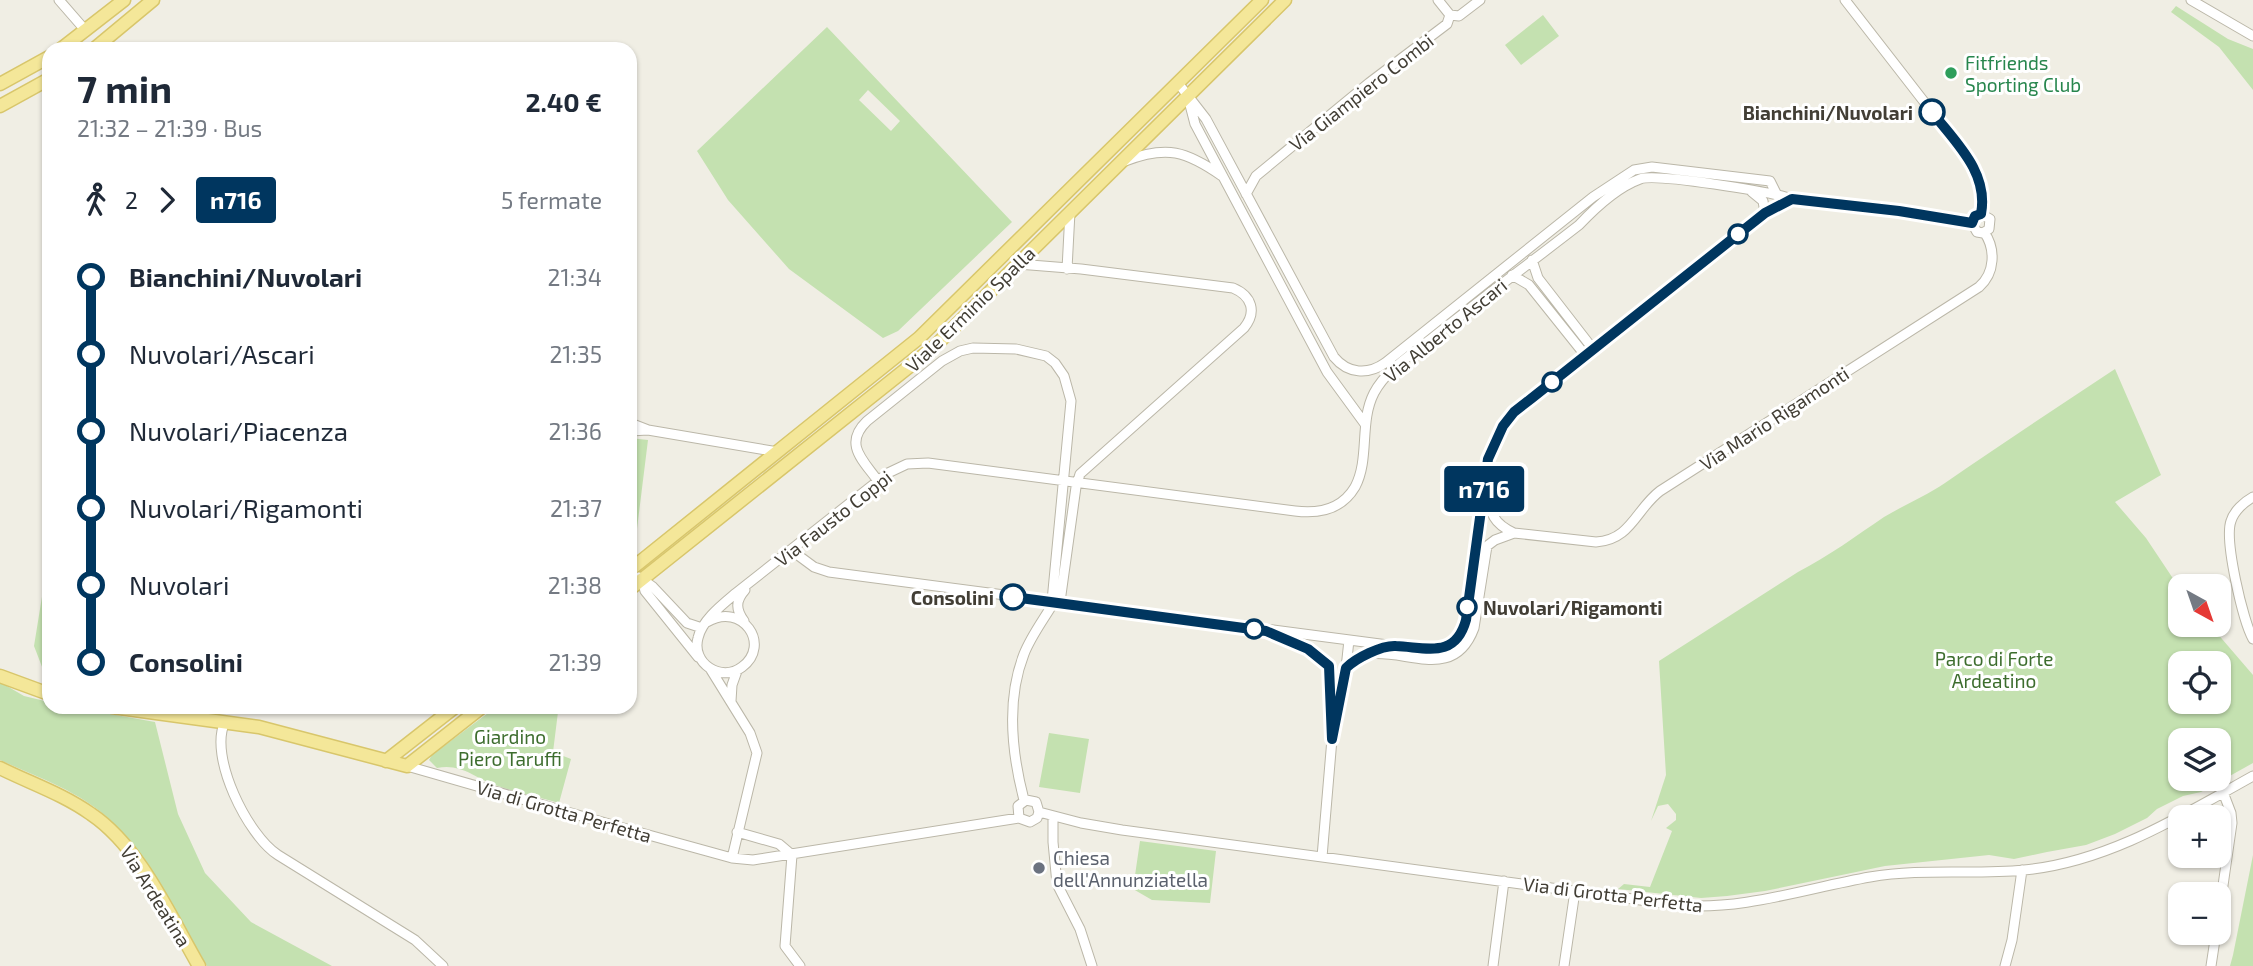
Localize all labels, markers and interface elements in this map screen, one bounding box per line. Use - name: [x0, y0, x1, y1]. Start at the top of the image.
- street label: Via Giampiero Combi: [1284, 29, 1438, 155]
- place label: Fitfriends Sporting Club: [1965, 51, 2081, 96]
- text: 7 min: [77, 65, 172, 111]
- marker: Fitfriends Sporting Club: [1943, 65, 1959, 81]
- text: 2.40 €: [525, 86, 602, 117]
- marker: Bianchini/Nuvolari: [1919, 99, 1945, 125]
- place label: Bianchini/Nuvolari: [1743, 101, 1913, 124]
- text: 21:32 – 21:39 · Bus: [77, 114, 262, 142]
- icon: walk: [77, 181, 115, 219]
- icon: forward: [148, 181, 186, 219]
- text: n716: [210, 185, 262, 214]
- text: 2: [125, 186, 138, 214]
- text: 5 fermate: [501, 186, 602, 214]
- unlabelled marker: [1728, 224, 1748, 244]
- street label: Viale Erminio Spalla: [900, 241, 1040, 377]
- text: Bianchini/Nuvolari: [129, 261, 362, 292]
- text: 21:34: [548, 263, 602, 291]
- street label: Via Alberto Ascari: [1379, 273, 1511, 387]
- text: Nuvolari/Ascari: [129, 338, 315, 369]
- text: 21:35: [549, 340, 602, 368]
- street label: Via Mario Rigamonti: [1695, 361, 1853, 475]
- unlabelled marker: [1542, 372, 1562, 392]
- text: Nuvolari/Piacenza: [129, 415, 348, 446]
- text: 21:36: [549, 417, 602, 445]
- street label: Via Fausto Coppi: [770, 465, 896, 571]
- line badge: n716: [1435, 466, 1533, 512]
- text: n716: [1458, 474, 1510, 503]
- text: Nuvolari/Rigamonti: [129, 492, 363, 523]
- text: 21:37: [550, 494, 602, 522]
- text: Nuvolari: [129, 569, 229, 600]
- text: 21:38: [548, 571, 602, 599]
- north arrow: [2168, 574, 2231, 637]
- map controls: [2168, 574, 2231, 945]
- marker: Consolini: [1000, 584, 1026, 610]
- place label: Consolini: [911, 586, 994, 609]
- place label: Nuvolari/Rigamonti: [1483, 596, 1662, 619]
- marker: Nuvolari/Rigamonti: [1457, 597, 1477, 617]
- unlabelled marker: [1244, 619, 1264, 639]
- text: Consolini: [129, 646, 243, 677]
- park label: Parco di Forte Ardeatino: [1935, 647, 2053, 692]
- text: 21:39: [549, 648, 602, 676]
- button: locate: [2168, 651, 2231, 714]
- park label: Giardino Piero Taruffi: [458, 725, 562, 770]
- button: layers: [2168, 728, 2231, 791]
- street label: Via di Grotta Perfetta: [474, 775, 654, 847]
- button: +: [2168, 805, 2231, 868]
- street label: Via Ardeatina: [116, 841, 196, 951]
- place label: Chiesa dell'Annunziatella: [1053, 846, 1208, 891]
- marker: Chiesa dell'Annunziatella: [1031, 860, 1047, 876]
- street label: Via di Grotta Perfetta: [1522, 872, 1704, 916]
- button: −: [2168, 882, 2231, 945]

